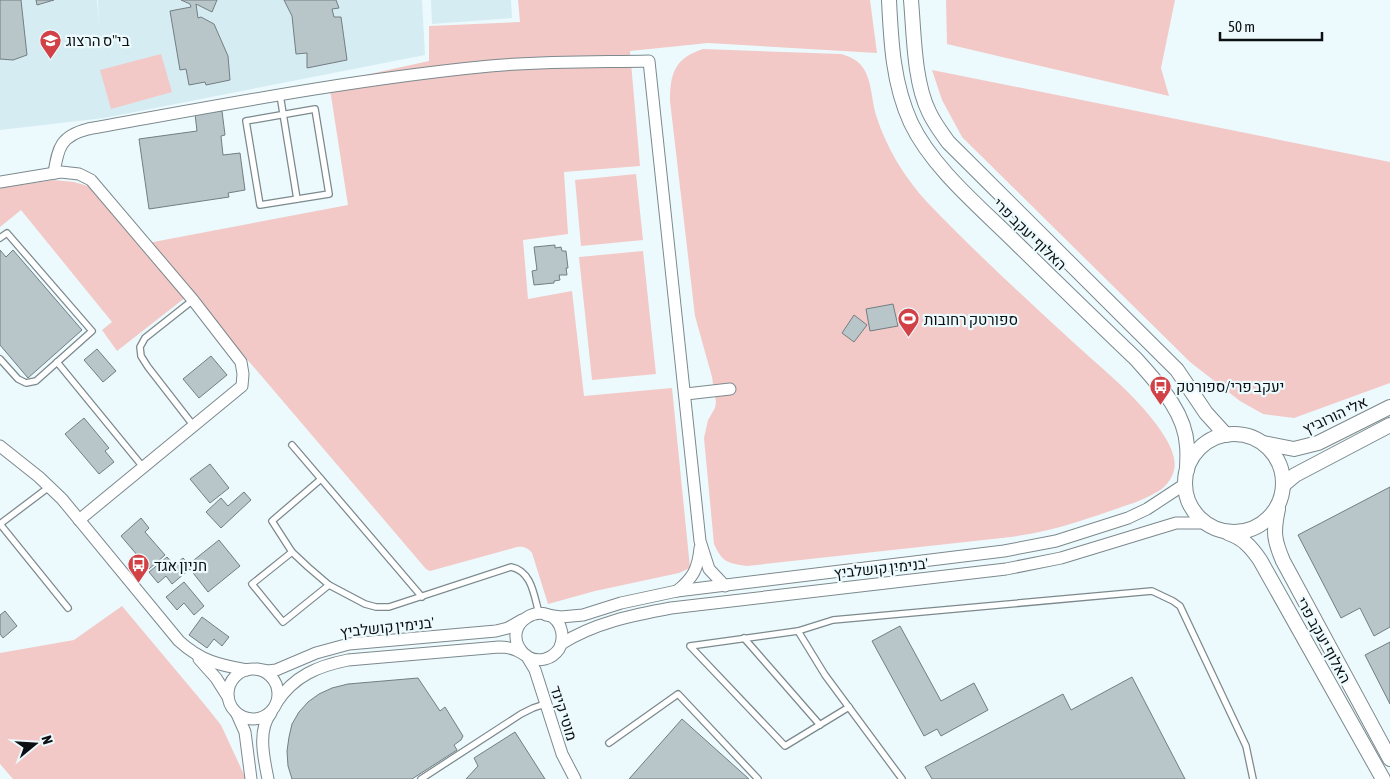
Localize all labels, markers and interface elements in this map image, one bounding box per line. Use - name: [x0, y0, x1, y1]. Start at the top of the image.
- scale bar: [1220, 10, 1322, 42]
- text: 50 m: [1228, 18, 1255, 35]
- school or university icon: בי"ס הרצוג: [38, 28, 62, 59]
- place label: בי"ס הרצוג: [66, 32, 130, 49]
- street label: האלוף יעקב פרי: [990, 195, 1070, 273]
- sports icon: ספורטק רחובות: [896, 307, 920, 338]
- place label: ספורטק רחובות: [924, 311, 1018, 328]
- bus stop icon: יעקב פרי/ספורטק: [1148, 374, 1172, 405]
- place label: יעקב פרי/ספורטק: [1176, 378, 1284, 395]
- street label: אלי הורוביץ: [1300, 393, 1370, 437]
- bus stop icon: חניון אגד: [126, 553, 150, 584]
- street label: בנימין קושלביץ': [833, 555, 929, 581]
- place label: חניון אגד: [154, 557, 207, 574]
- street label: האלוף יעקב פרי: [1293, 594, 1355, 686]
- street label: בנימין קושלביץ': [339, 614, 435, 640]
- street label: מוטי קינד: [547, 683, 581, 743]
- north arrow: [10, 719, 60, 769]
- text: N: [38, 734, 56, 746]

